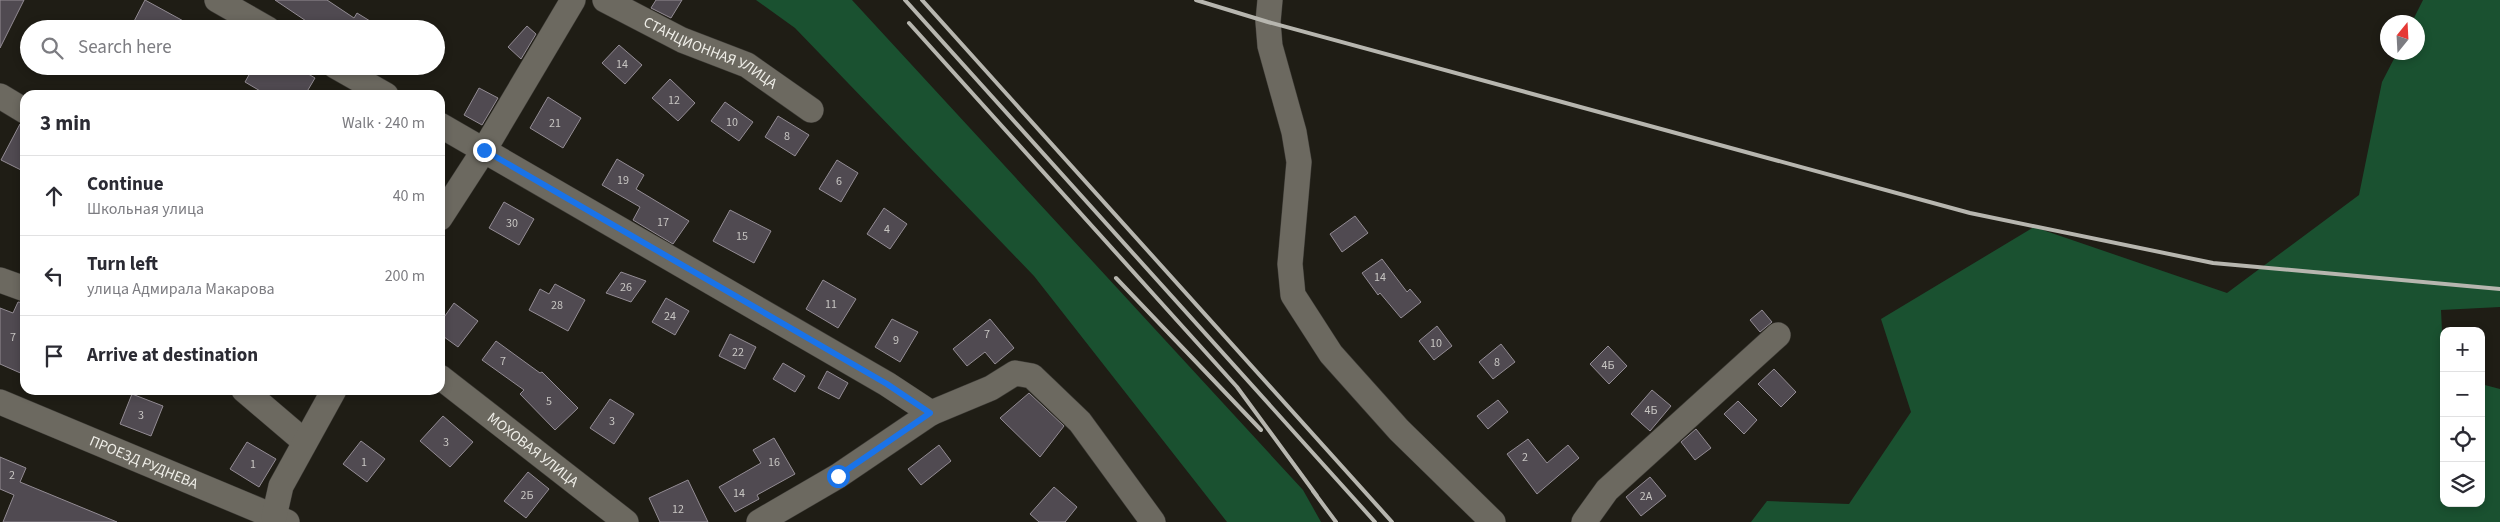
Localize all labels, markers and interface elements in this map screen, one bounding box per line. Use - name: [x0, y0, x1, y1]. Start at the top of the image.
- street label: СТАНЦИОННАЯ УЛИЦА: [640, 11, 782, 94]
- north arrow: [2380, 15, 2425, 60]
- search box: [20, 20, 445, 75]
- icon: search: [38, 34, 66, 62]
- text: Search here: [78, 34, 172, 61]
- house number: 14: [616, 56, 628, 73]
- house number: 12: [668, 92, 680, 109]
- text: 3 min: [40, 108, 91, 138]
- text: Walk · 240 m: [342, 112, 425, 134]
- house number: 10: [726, 114, 738, 131]
- house number: 21: [549, 115, 561, 132]
- house number: 8: [784, 128, 790, 145]
- route end: [473, 139, 496, 162]
- text: Continue: [87, 171, 164, 198]
- house number: 19: [617, 172, 629, 189]
- house number: 6: [836, 173, 842, 190]
- icon: ahead: [40, 182, 68, 210]
- text: 40 m: [393, 185, 425, 207]
- text: Школьная улица: [87, 198, 204, 220]
- house number: 17: [657, 214, 669, 231]
- house number: 30: [506, 215, 518, 232]
- house number: 4: [884, 221, 890, 238]
- house number: 15: [736, 228, 748, 245]
- text: Turn left: [87, 251, 158, 278]
- icon: left: [40, 262, 68, 290]
- text: 200 m: [385, 265, 425, 287]
- house number: 14: [1374, 269, 1386, 286]
- text: улица Адмирала Макарова: [87, 278, 275, 300]
- house number: 26: [620, 279, 632, 296]
- house number: 11: [825, 296, 837, 313]
- house number: 28: [551, 297, 563, 314]
- house number: 24: [664, 308, 676, 325]
- house number: 7: [984, 326, 990, 343]
- map controls: [2440, 327, 2485, 507]
- button: +: [2440, 327, 2485, 372]
- house number: 7: [10, 329, 16, 346]
- house number: 9: [893, 332, 899, 349]
- house number: 10: [1430, 335, 1442, 352]
- icon: arrive: [40, 342, 68, 370]
- text: Arrive at destination: [87, 342, 258, 369]
- house number: 22: [732, 344, 744, 361]
- house number: 7: [500, 353, 506, 370]
- house number: 8: [1494, 354, 1500, 371]
- house number: 4Б: [1602, 357, 1614, 374]
- button: −: [2440, 372, 2485, 417]
- house number: 5: [546, 393, 552, 410]
- house number: 4Б: [1645, 402, 1657, 419]
- house number: 3: [138, 407, 144, 424]
- street label: МОХОВАЯ УЛИЦА: [483, 407, 584, 492]
- house number: 3: [609, 413, 615, 430]
- button: locate: [2440, 417, 2485, 462]
- street label: ПРОЕЗД РУДНЕВА: [86, 430, 202, 495]
- house number: 3: [443, 434, 449, 451]
- house number: 2: [1522, 449, 1528, 466]
- house number: 1: [361, 454, 367, 471]
- house number: 16: [768, 454, 780, 471]
- house number: 1: [250, 456, 256, 473]
- button: layers: [2440, 462, 2485, 507]
- route start: [827, 465, 850, 488]
- house number: 2: [9, 467, 15, 484]
- house number: 14: [733, 485, 745, 502]
- house number: 2Б: [521, 487, 533, 504]
- house number: 2А: [1640, 488, 1653, 505]
- house number: 12: [672, 501, 684, 518]

